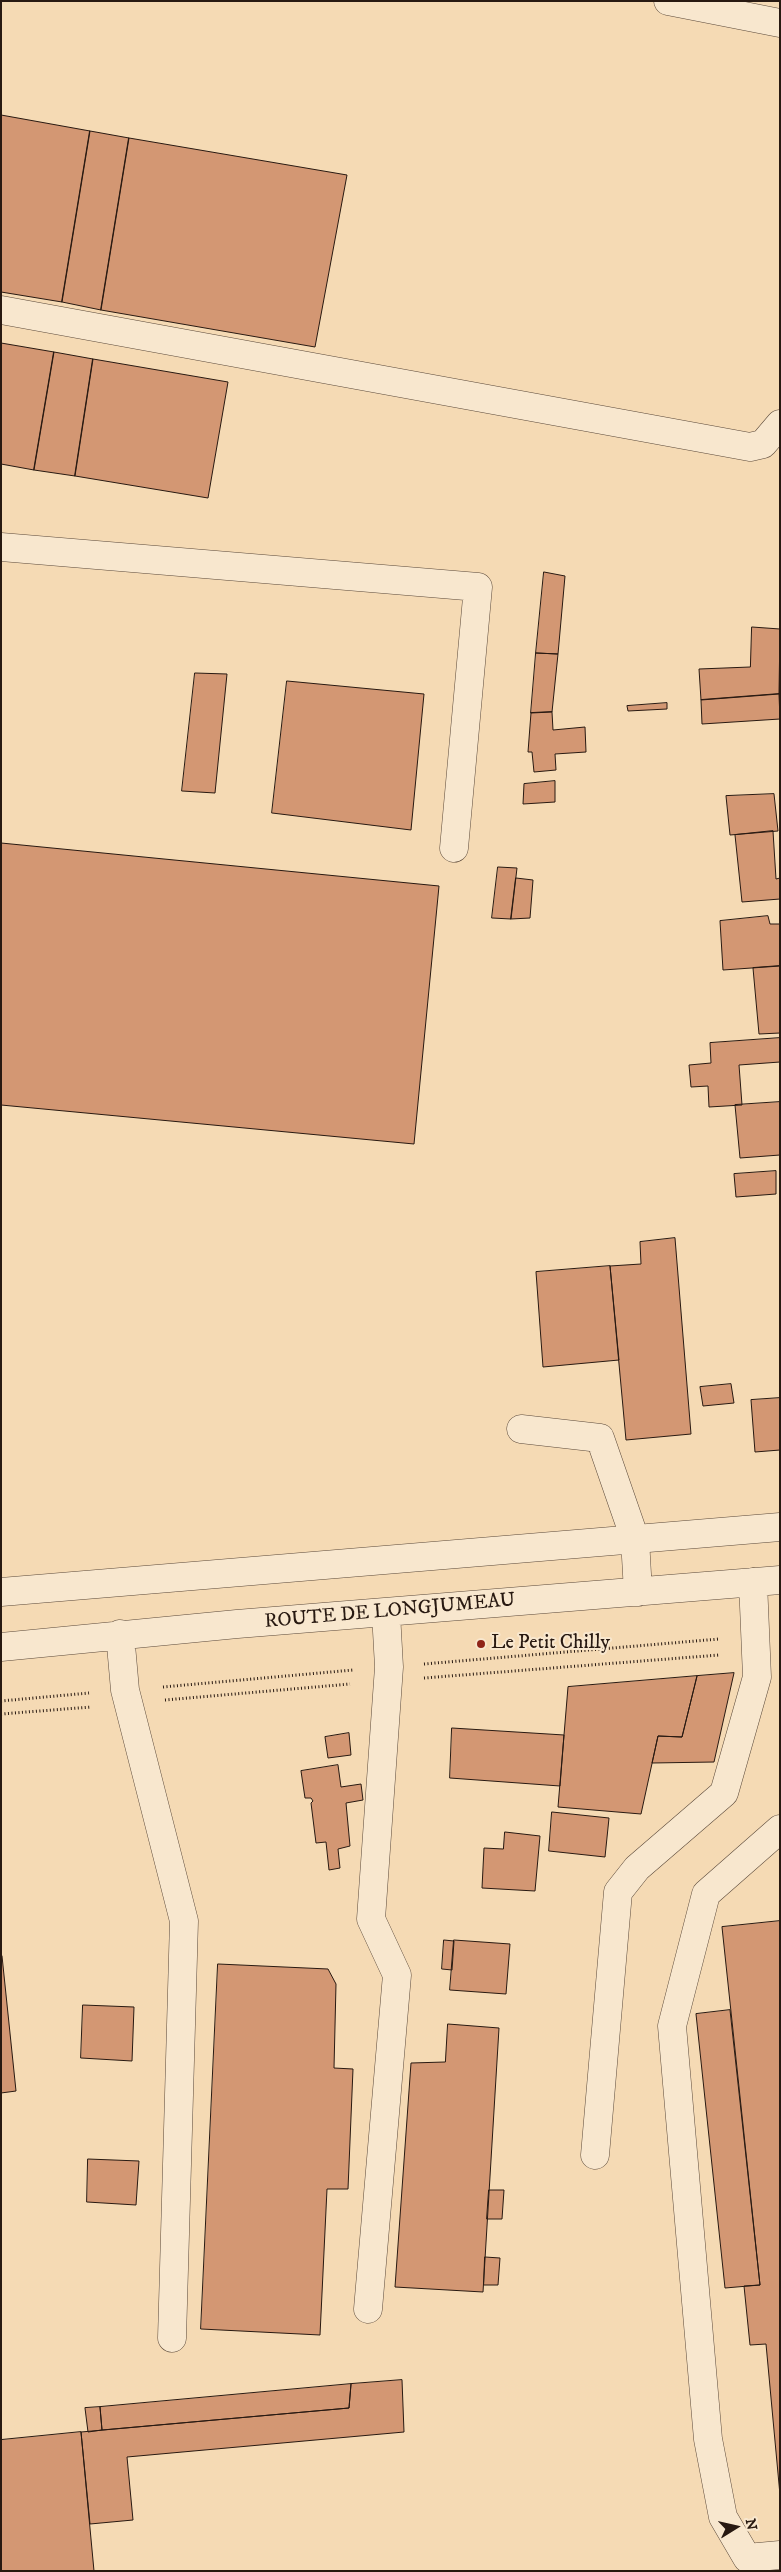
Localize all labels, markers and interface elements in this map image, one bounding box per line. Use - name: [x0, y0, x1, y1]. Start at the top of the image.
- street label: ROUTE DE LONGJUMEAU: [264, 1589, 516, 1635]
- place label: Le Petit Chilly: [491, 1632, 610, 1656]
- marker: Le Petit Chilly: [475, 1638, 487, 1650]
- north arrow: [711, 2502, 761, 2552]
- text: N: [741, 2517, 761, 2532]

